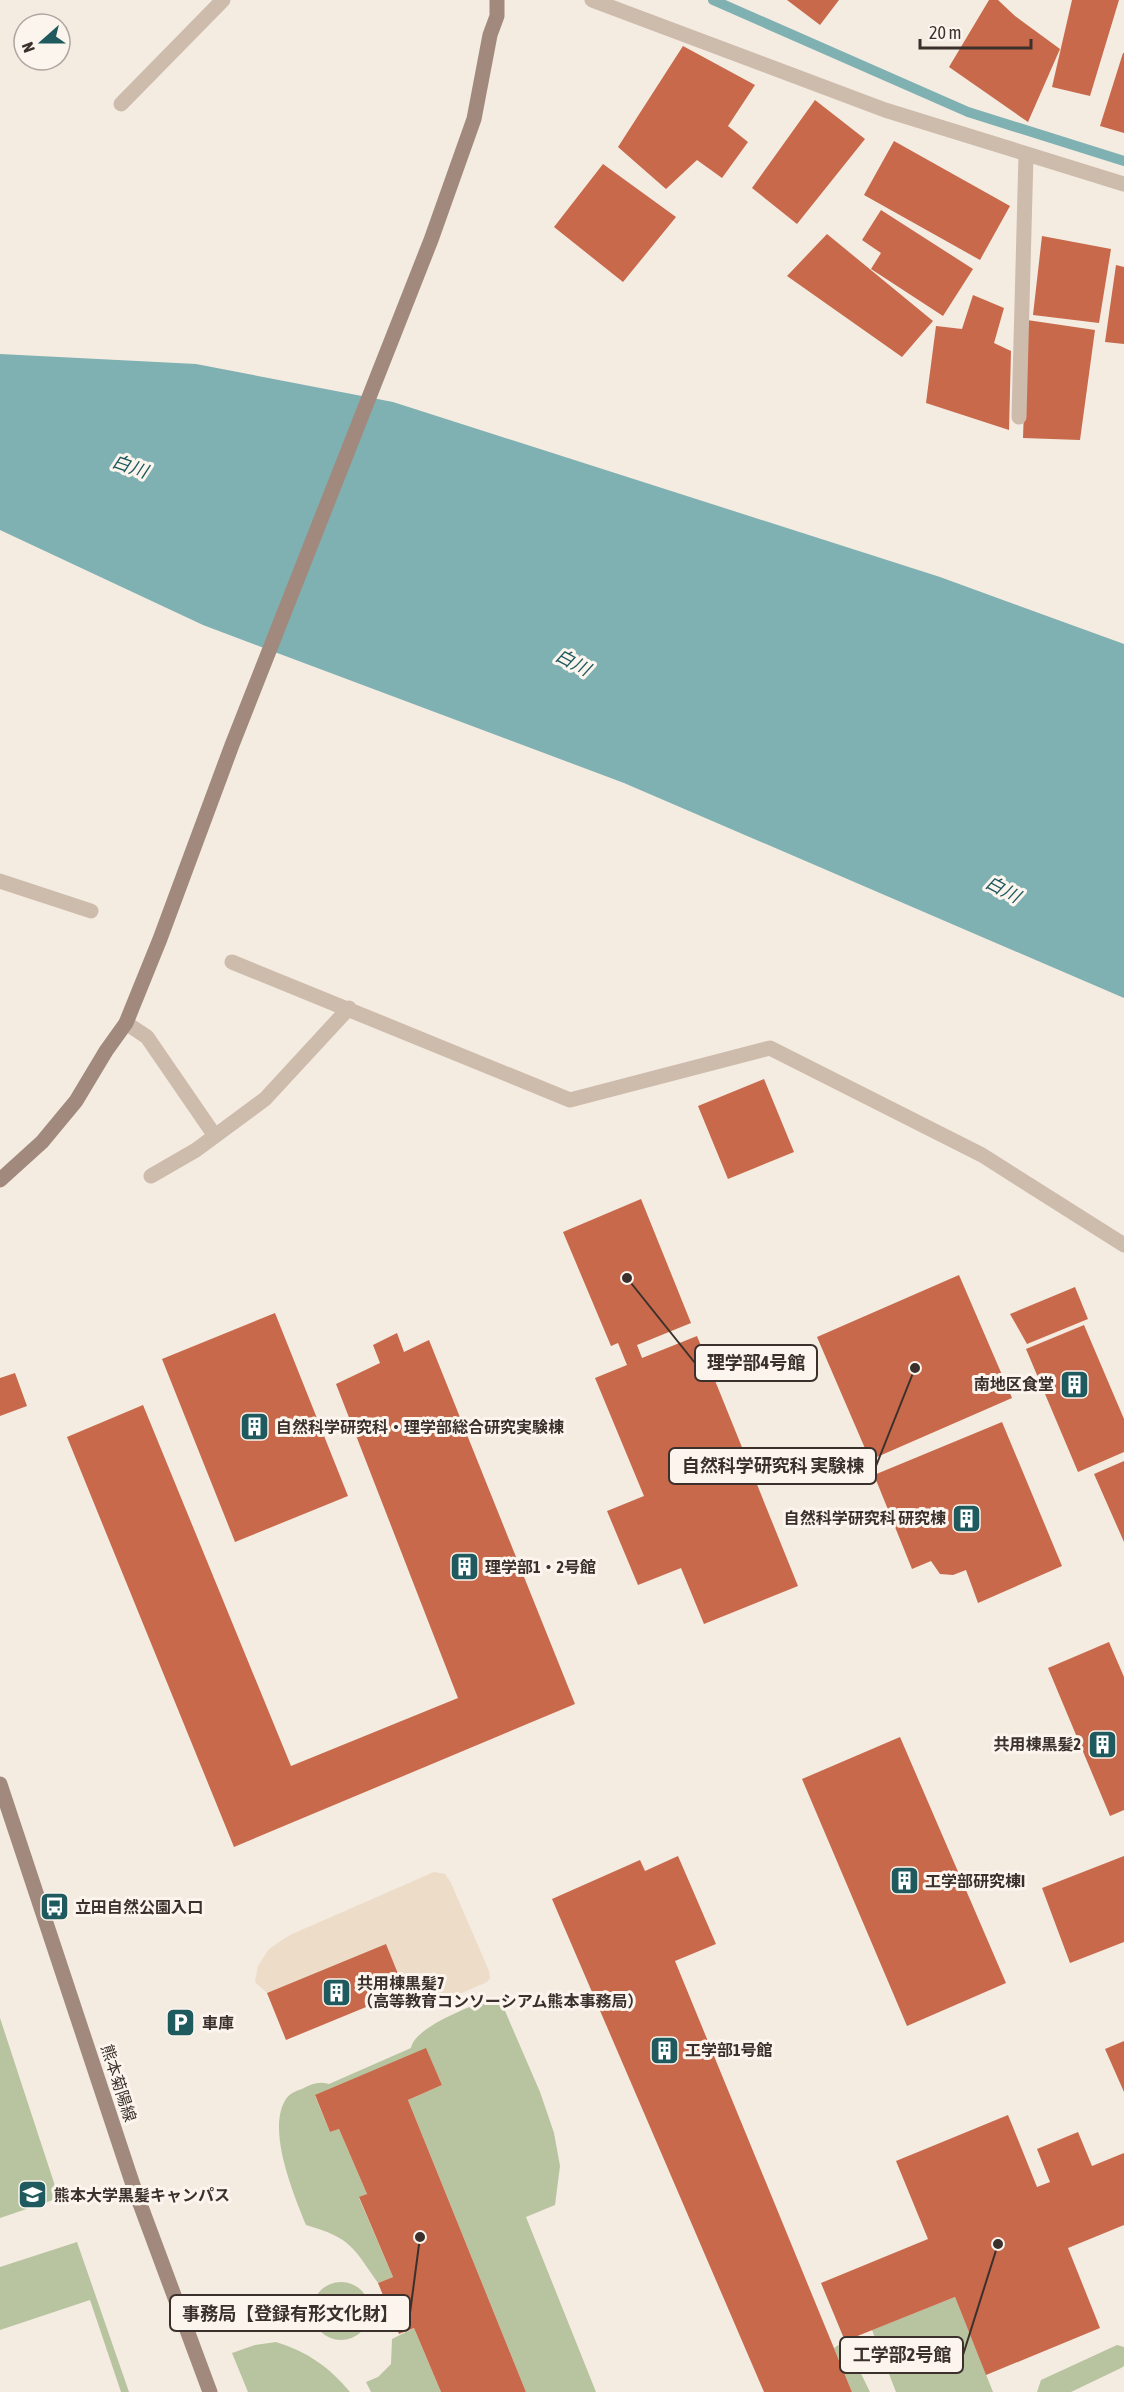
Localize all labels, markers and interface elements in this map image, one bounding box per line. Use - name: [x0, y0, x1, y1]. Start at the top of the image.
- north arrow: [12, 12, 72, 72]
- scale bar: [920, 12, 1031, 50]
- text: 20 m: [929, 22, 961, 43]
- text: N: [18, 40, 38, 55]
- water label: 白川: [110, 450, 152, 482]
- water label: 白川: [552, 644, 596, 681]
- water label: 白川: [982, 871, 1026, 908]
- callout: 理学部4号館: [695, 1345, 817, 1381]
- text: 理学部4号館: [707, 1352, 805, 1373]
- building icon: 南地区食堂: [1059, 1368, 1091, 1400]
- place label: 南地区食堂: [974, 1375, 1054, 1393]
- building icon: 自然科学研究科・理学部総合研究実験棟: [239, 1411, 271, 1443]
- place label: 自然科学研究科・理学部総合研究実験棟: [276, 1418, 564, 1436]
- callout: 自然科学研究科 実験棟: [669, 1448, 876, 1484]
- text: 自然科学研究科 実験棟: [682, 1455, 864, 1476]
- building icon: 自然科学研究科 研究棟: [951, 1502, 983, 1534]
- place label: 自然科学研究科 研究棟: [784, 1509, 946, 1527]
- building icon: 理学部1・2号館: [448, 1551, 480, 1583]
- place label: 理学部1・2号館: [485, 1558, 596, 1576]
- building icon: 共用棟黒髪2: [1086, 1728, 1118, 1760]
- place label: 共用棟黒髪2: [993, 1735, 1081, 1753]
- building icon: 工学部研究棟I: [888, 1865, 920, 1897]
- place label: 工学部研究棟I: [925, 1872, 1025, 1890]
- bus stop icon: 立田自然公園入口: [38, 1891, 70, 1923]
- place label: 立田自然公園入口: [75, 1898, 203, 1916]
- place label: 共用棟黒髪7 （高等教育コンソーシアム熊本事務局）: [357, 1974, 644, 2010]
- building icon: 共用棟黒髪7 （高等教育コンソーシアム熊本事務局）: [320, 1976, 352, 2008]
- parking icon: 車庫: [165, 2007, 197, 2039]
- place label: 車庫: [202, 2014, 234, 2032]
- building icon: 工学部1号館: [648, 2034, 680, 2066]
- place label: 工学部1号館: [685, 2041, 773, 2059]
- street label: 熊本菊陽線: [98, 2042, 140, 2124]
- school or university icon: 熊本大学黒髪キャンパス: [17, 2179, 49, 2211]
- place label: 熊本大学黒髪キャンパス: [54, 2186, 230, 2204]
- callout: 事務局【登録有形文化財】: [170, 2295, 410, 2331]
- text: 事務局【登録有形文化財】: [182, 2303, 398, 2324]
- callout: 工学部2号館: [840, 2337, 963, 2373]
- text: 工学部2号館: [853, 2344, 951, 2365]

